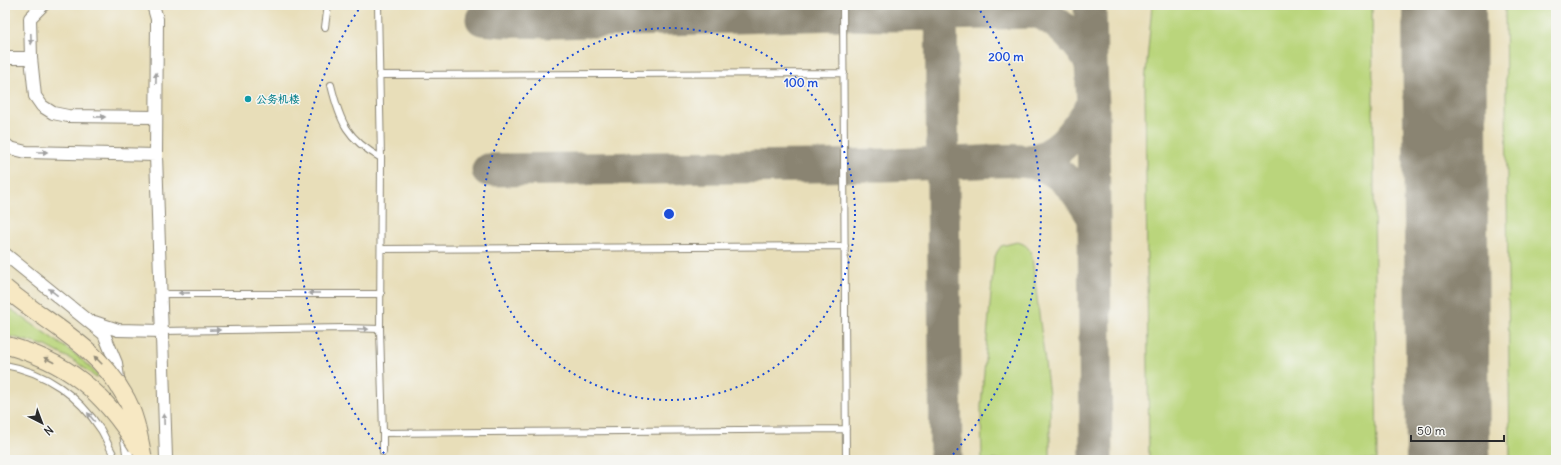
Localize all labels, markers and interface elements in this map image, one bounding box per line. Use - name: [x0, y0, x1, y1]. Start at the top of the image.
- one-way arrow: [28, 33, 34, 46]
- text: 200 m: [988, 49, 1024, 64]
- one-way arrow: [153, 71, 159, 84]
- text: 100 m: [784, 75, 818, 90]
- place label: 公务机楼: [256, 92, 300, 106]
- marker: 公务机楼: [243, 94, 253, 104]
- one-way arrow: [94, 114, 107, 120]
- one-way arrow: [36, 149, 49, 155]
- centre of rings: [662, 207, 676, 221]
- one-way arrow: [48, 288, 59, 296]
- one-way arrow: [178, 290, 190, 297]
- one-way arrow: [307, 290, 320, 296]
- one-way arrow: [357, 325, 369, 332]
- one-way arrow: [209, 327, 221, 334]
- one-way arrow: [93, 355, 103, 365]
- one-way arrow: [43, 357, 55, 363]
- north arrow: [22, 403, 62, 443]
- one-way arrow: [87, 411, 96, 422]
- one-way arrow: [161, 413, 168, 425]
- scale bar: [1411, 417, 1504, 443]
- text: N: [41, 423, 56, 438]
- text: 50 m: [1417, 423, 1446, 438]

